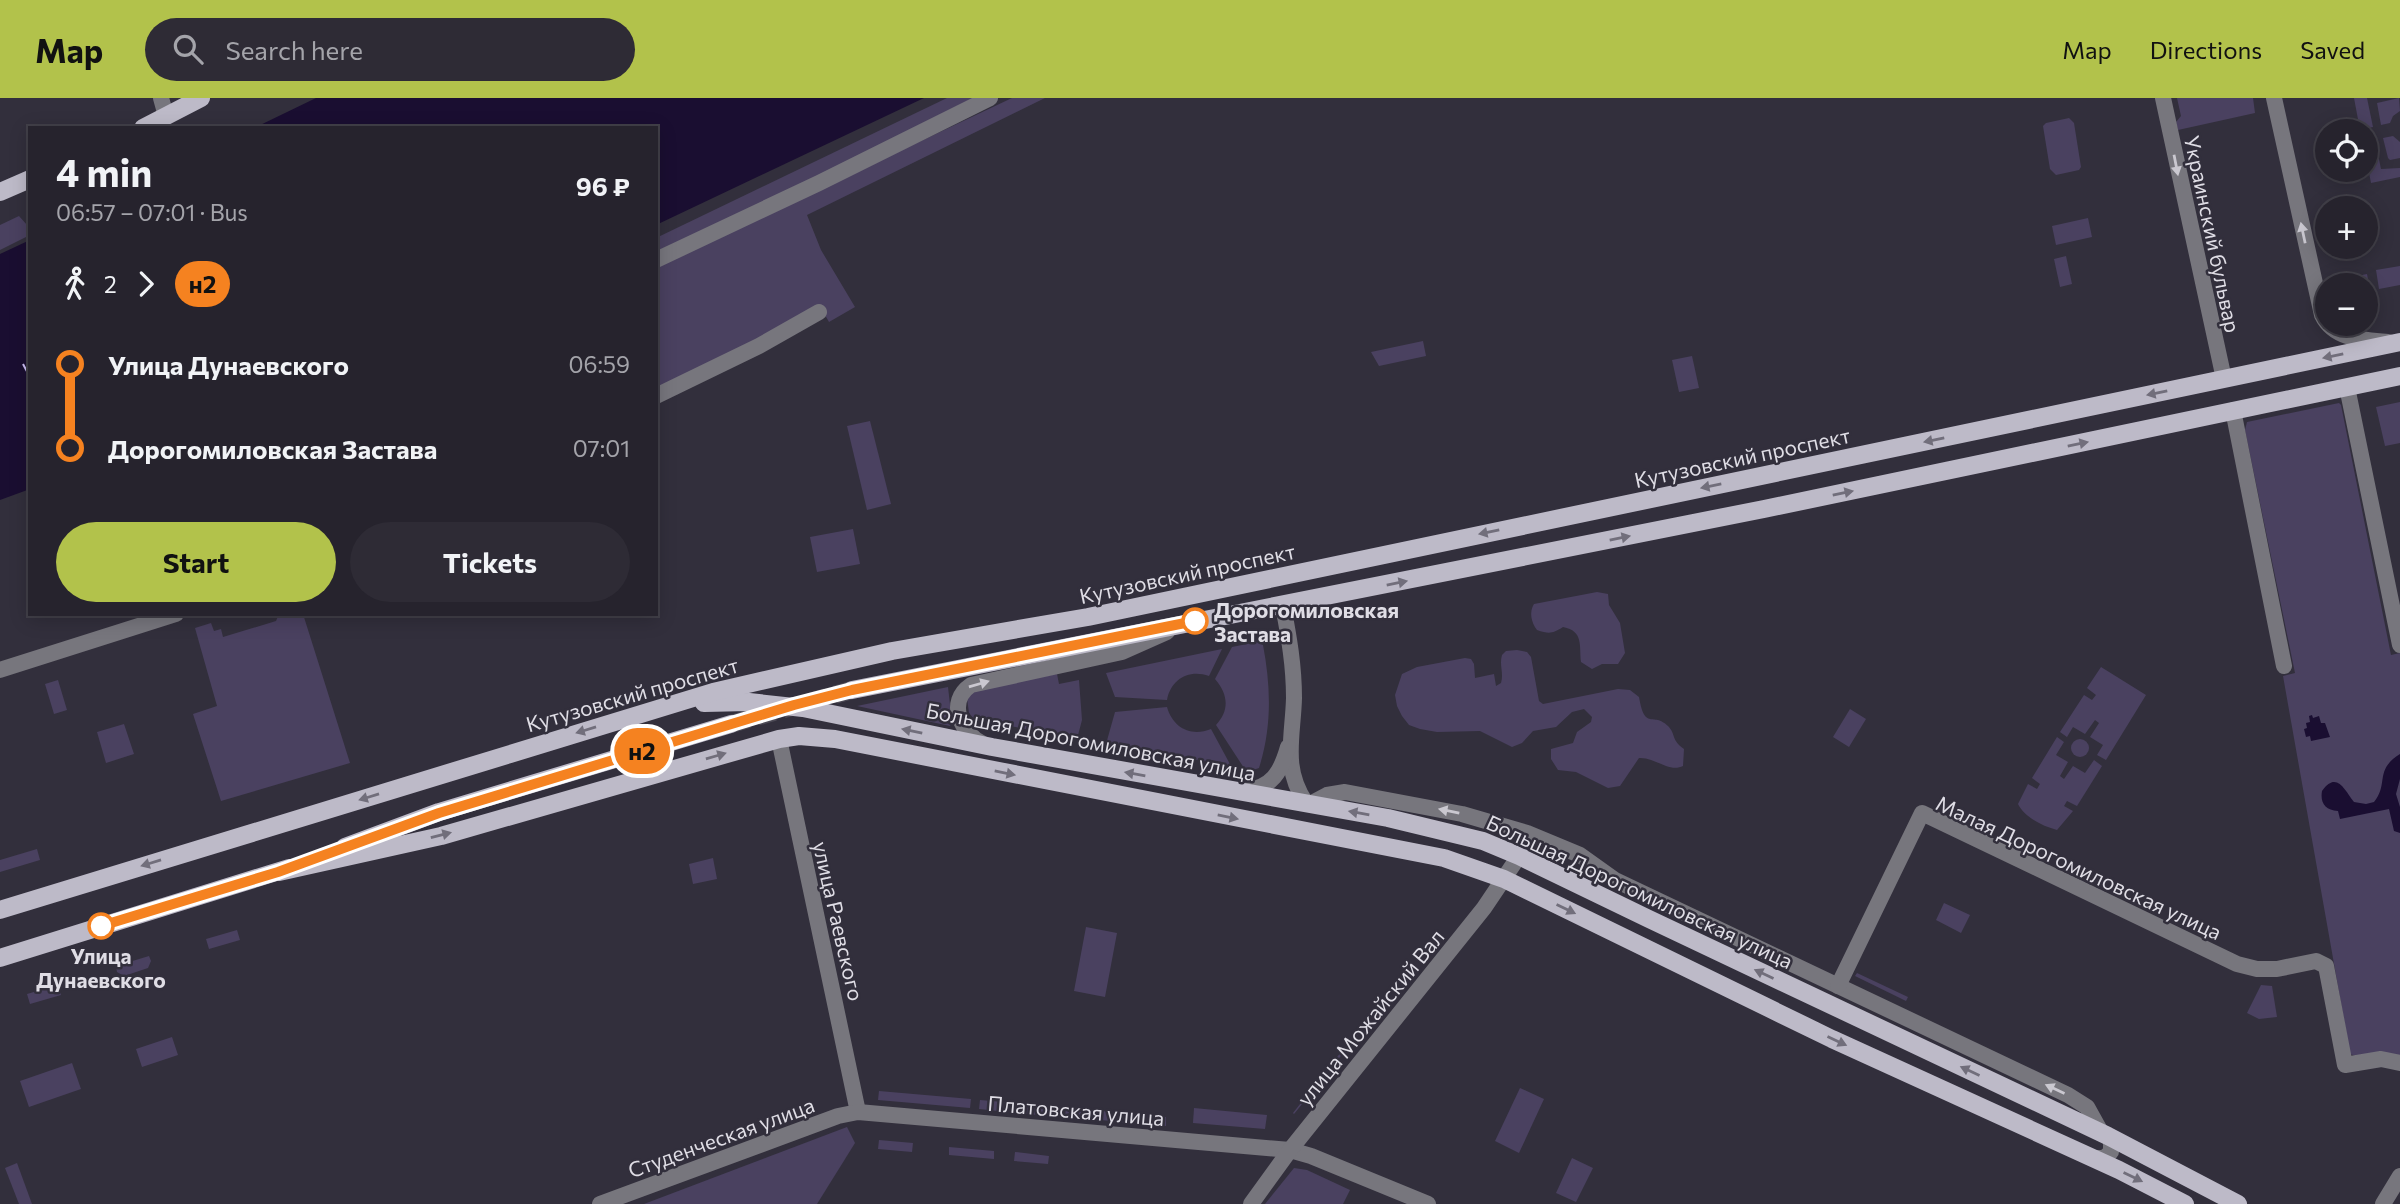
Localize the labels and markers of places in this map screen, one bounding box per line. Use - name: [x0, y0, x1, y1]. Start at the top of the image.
- place label: Дорогомиловская Застава: [1214, 597, 1399, 646]
- marker: Дорогомиловская Застава: [1182, 608, 1208, 634]
- marker: Улица Дунаевского: [88, 913, 114, 939]
- place label: Улица Дунаевского: [36, 943, 166, 992]

